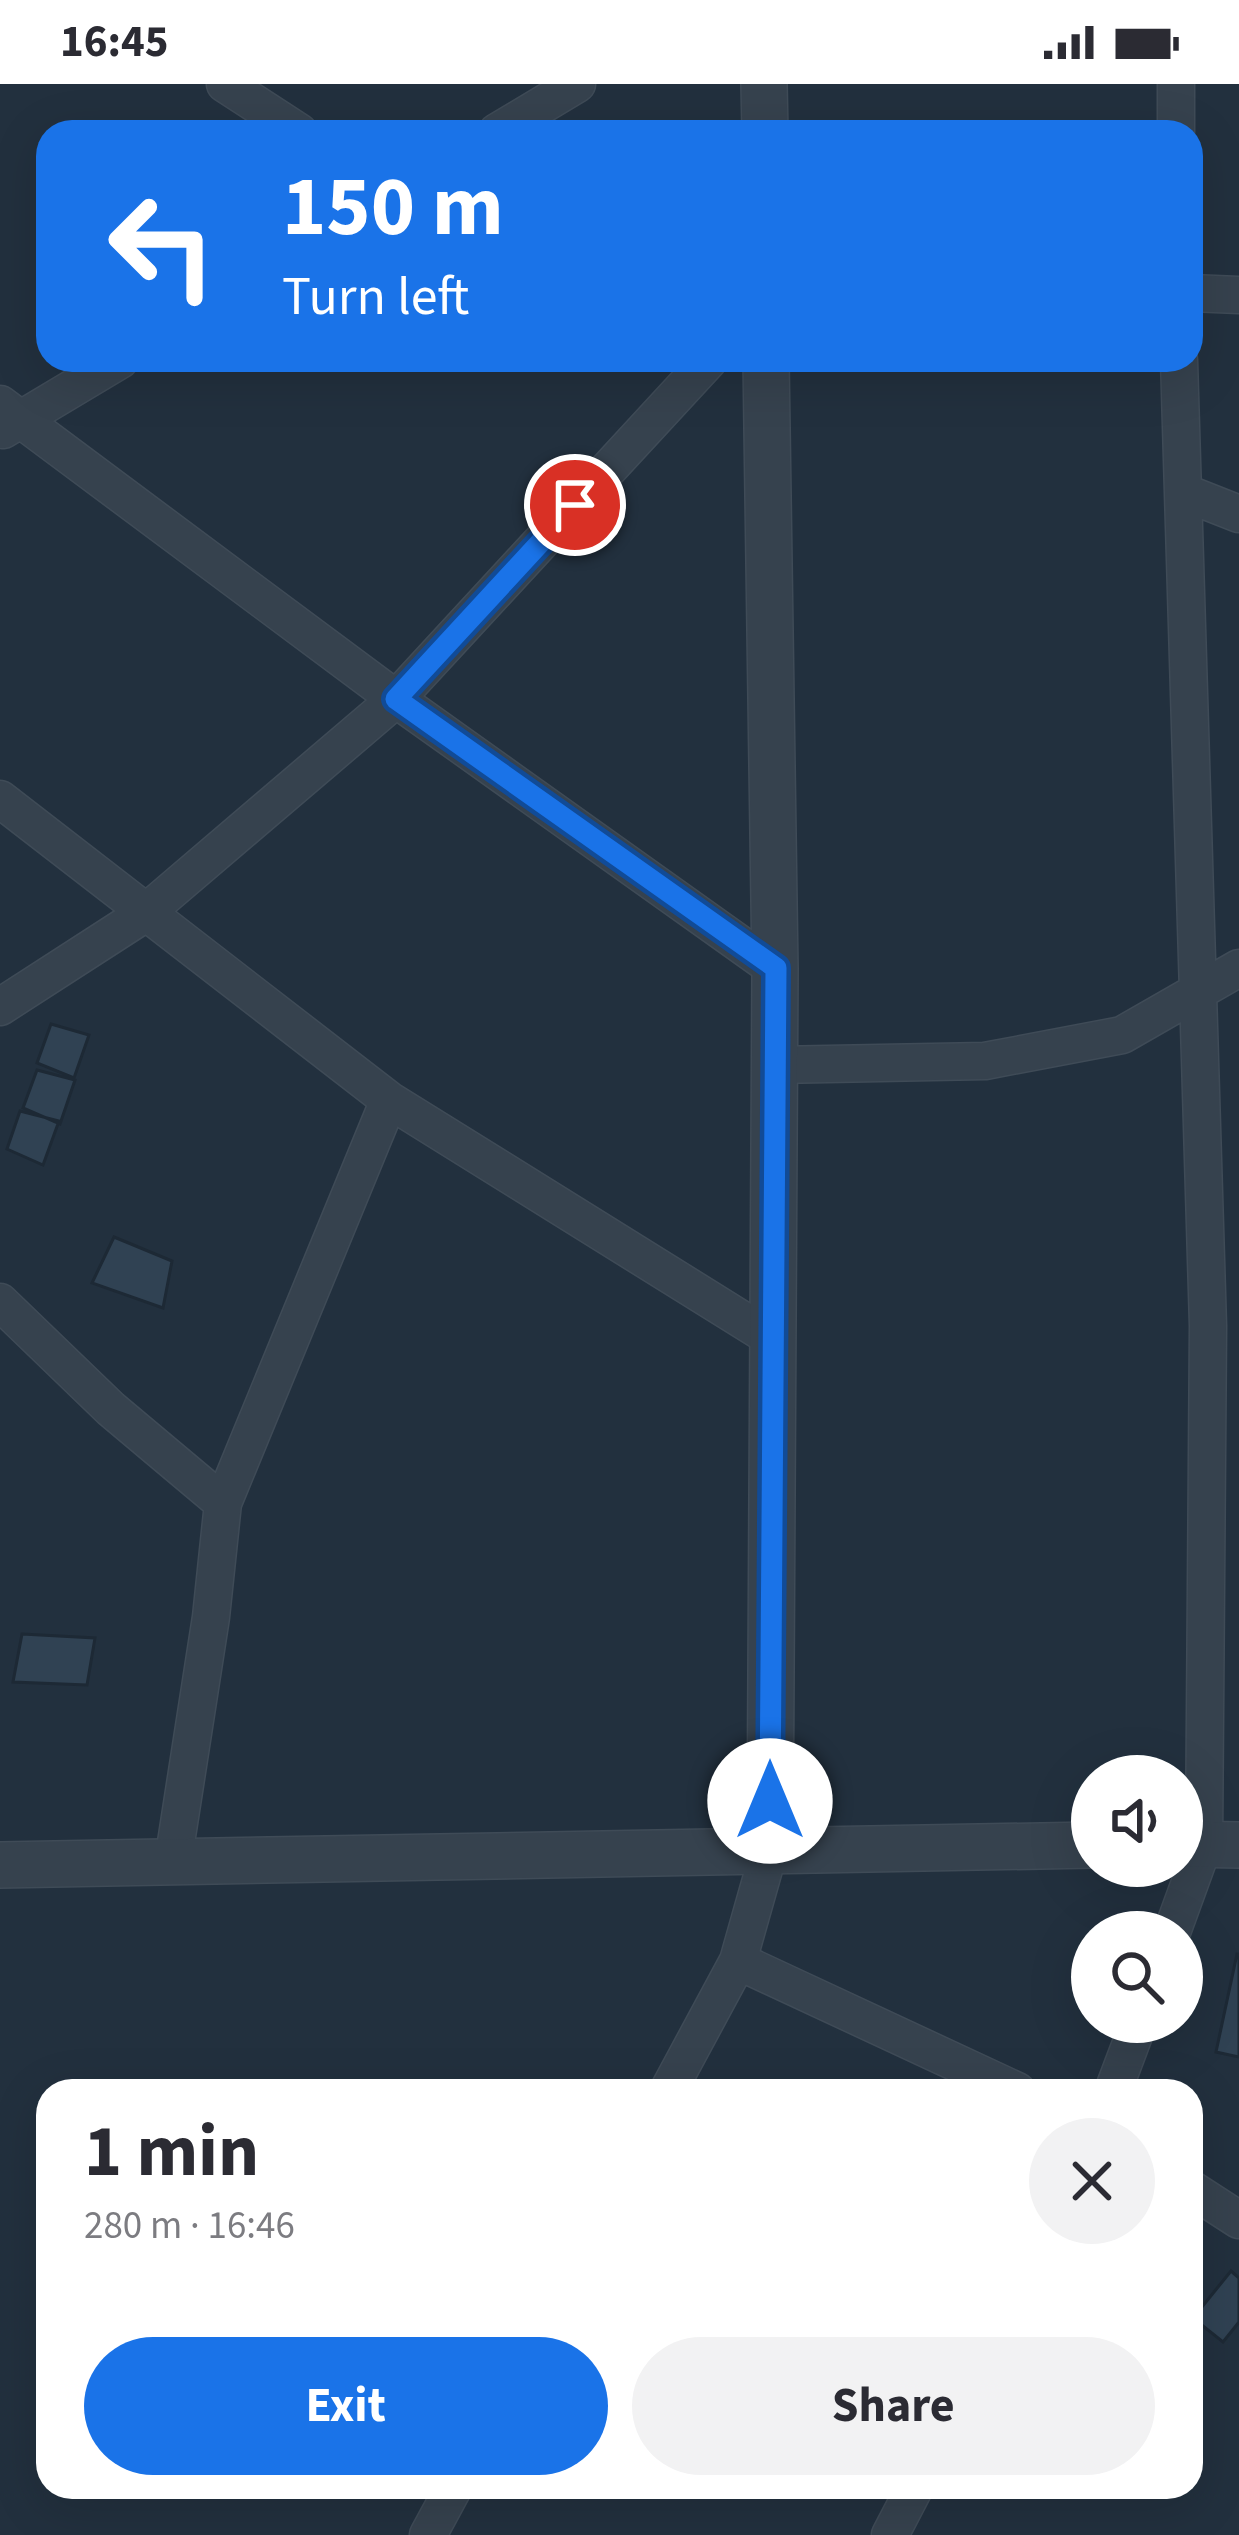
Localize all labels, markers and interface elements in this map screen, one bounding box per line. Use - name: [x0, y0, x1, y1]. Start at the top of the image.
- text: 16:45: [60, 10, 169, 74]
- text: 150 m: [282, 148, 504, 268]
- icon: left: [84, 168, 240, 324]
- text: Turn left: [282, 259, 469, 336]
- pin: [524, 454, 626, 556]
- icon: arrive: [542, 472, 608, 538]
- position arrow: [707, 1738, 833, 1864]
- map controls: [1071, 1755, 1203, 2043]
- button: sound: [1071, 1755, 1203, 1887]
- button: search: [1071, 1911, 1203, 2043]
- text: 1 min: [84, 2101, 259, 2204]
- button: close: [1029, 2118, 1155, 2244]
- text: 280 m · 16:46: [84, 2198, 295, 2254]
- button: Exit: [84, 2337, 608, 2475]
- button: Share: [632, 2337, 1155, 2475]

